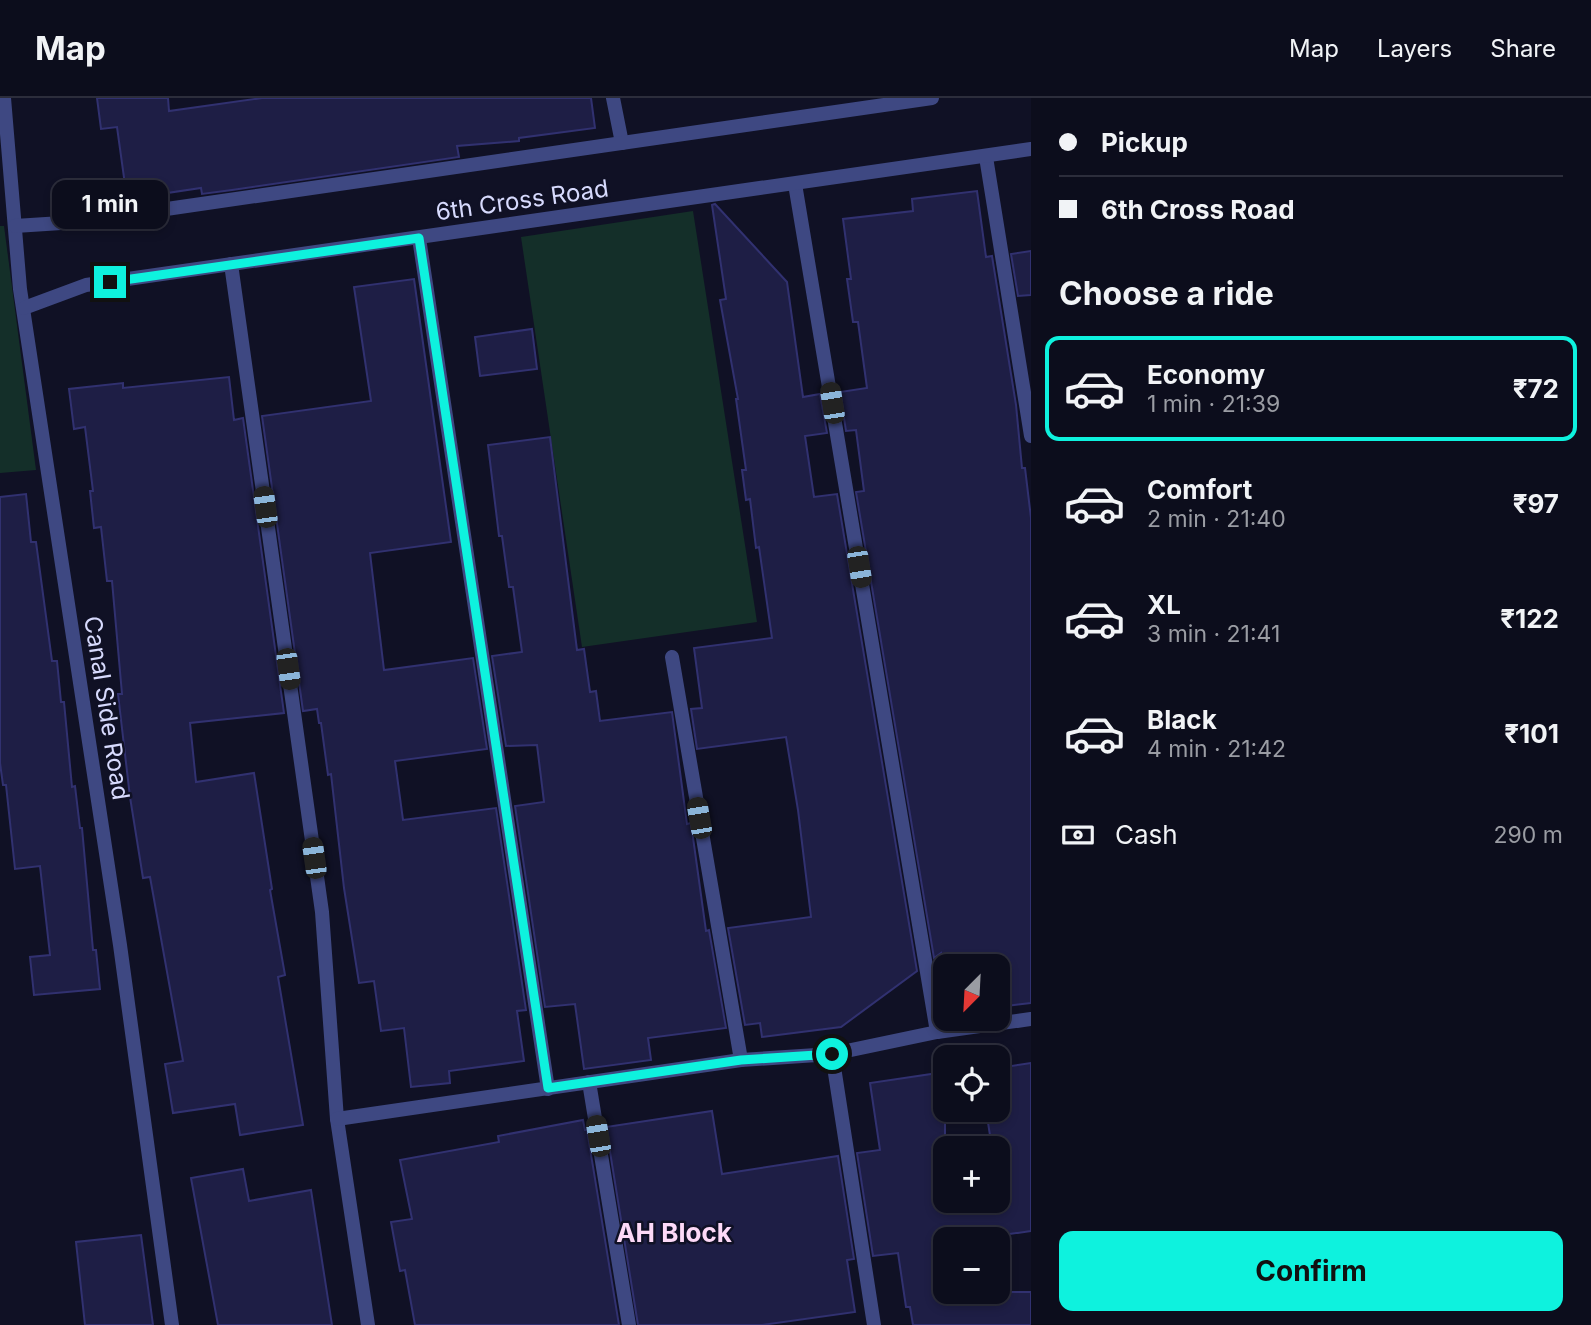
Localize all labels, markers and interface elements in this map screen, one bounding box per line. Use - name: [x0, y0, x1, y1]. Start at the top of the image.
- text: Map: [35, 28, 106, 68]
- text: Map: [1289, 34, 1339, 63]
- text: Layers: [1377, 34, 1452, 63]
- text: Share: [1490, 34, 1556, 63]
- text: Pickup: [1101, 127, 1188, 158]
- street label: 6th Cross Road: [434, 174, 610, 226]
- callout: 1 min: [52, 180, 168, 230]
- text: 1 min: [82, 190, 138, 218]
- text: 6th Cross Road: [1101, 194, 1295, 225]
- route end: [94, 266, 126, 298]
- text: Choose a ride: [1059, 274, 1274, 313]
- icon: car: [1063, 357, 1126, 420]
- text: Economy: [1147, 359, 1265, 390]
- text: ₹72: [1513, 373, 1559, 404]
- car: [819, 381, 846, 425]
- text: 1 min · 21:39: [1147, 390, 1280, 418]
- icon: car: [1063, 472, 1126, 535]
- text: Comfort: [1147, 474, 1252, 505]
- car: [252, 485, 279, 529]
- text: ₹97: [1513, 488, 1559, 519]
- text: 2 min · 21:40: [1147, 505, 1286, 533]
- car: [846, 545, 873, 589]
- icon: car: [1063, 587, 1126, 650]
- text: XL: [1147, 589, 1181, 620]
- text: ₹122: [1500, 603, 1559, 634]
- street label: Canal Side Road: [78, 614, 136, 802]
- text: 3 min · 21:41: [1147, 620, 1280, 648]
- car: [275, 647, 302, 691]
- icon: car: [1063, 702, 1126, 765]
- text: Black: [1147, 704, 1217, 735]
- text: ₹101: [1504, 718, 1559, 749]
- text: 4 min · 21:42: [1147, 735, 1286, 763]
- car: [686, 795, 713, 841]
- icon: cash: [1059, 816, 1097, 854]
- text: Cash: [1115, 819, 1178, 850]
- text: 290 m: [1494, 821, 1563, 849]
- car: [301, 836, 328, 880]
- north arrow: [933, 954, 1010, 1031]
- map controls: [933, 954, 1010, 1304]
- route start: [816, 1038, 848, 1070]
- button: locate: [933, 1045, 1010, 1122]
- car: [585, 1113, 612, 1159]
- button: +: [933, 1136, 1010, 1213]
- district label: AH Block: [616, 1217, 732, 1248]
- button: −: [933, 1227, 1010, 1304]
- button: Confirm: [1059, 1231, 1563, 1311]

